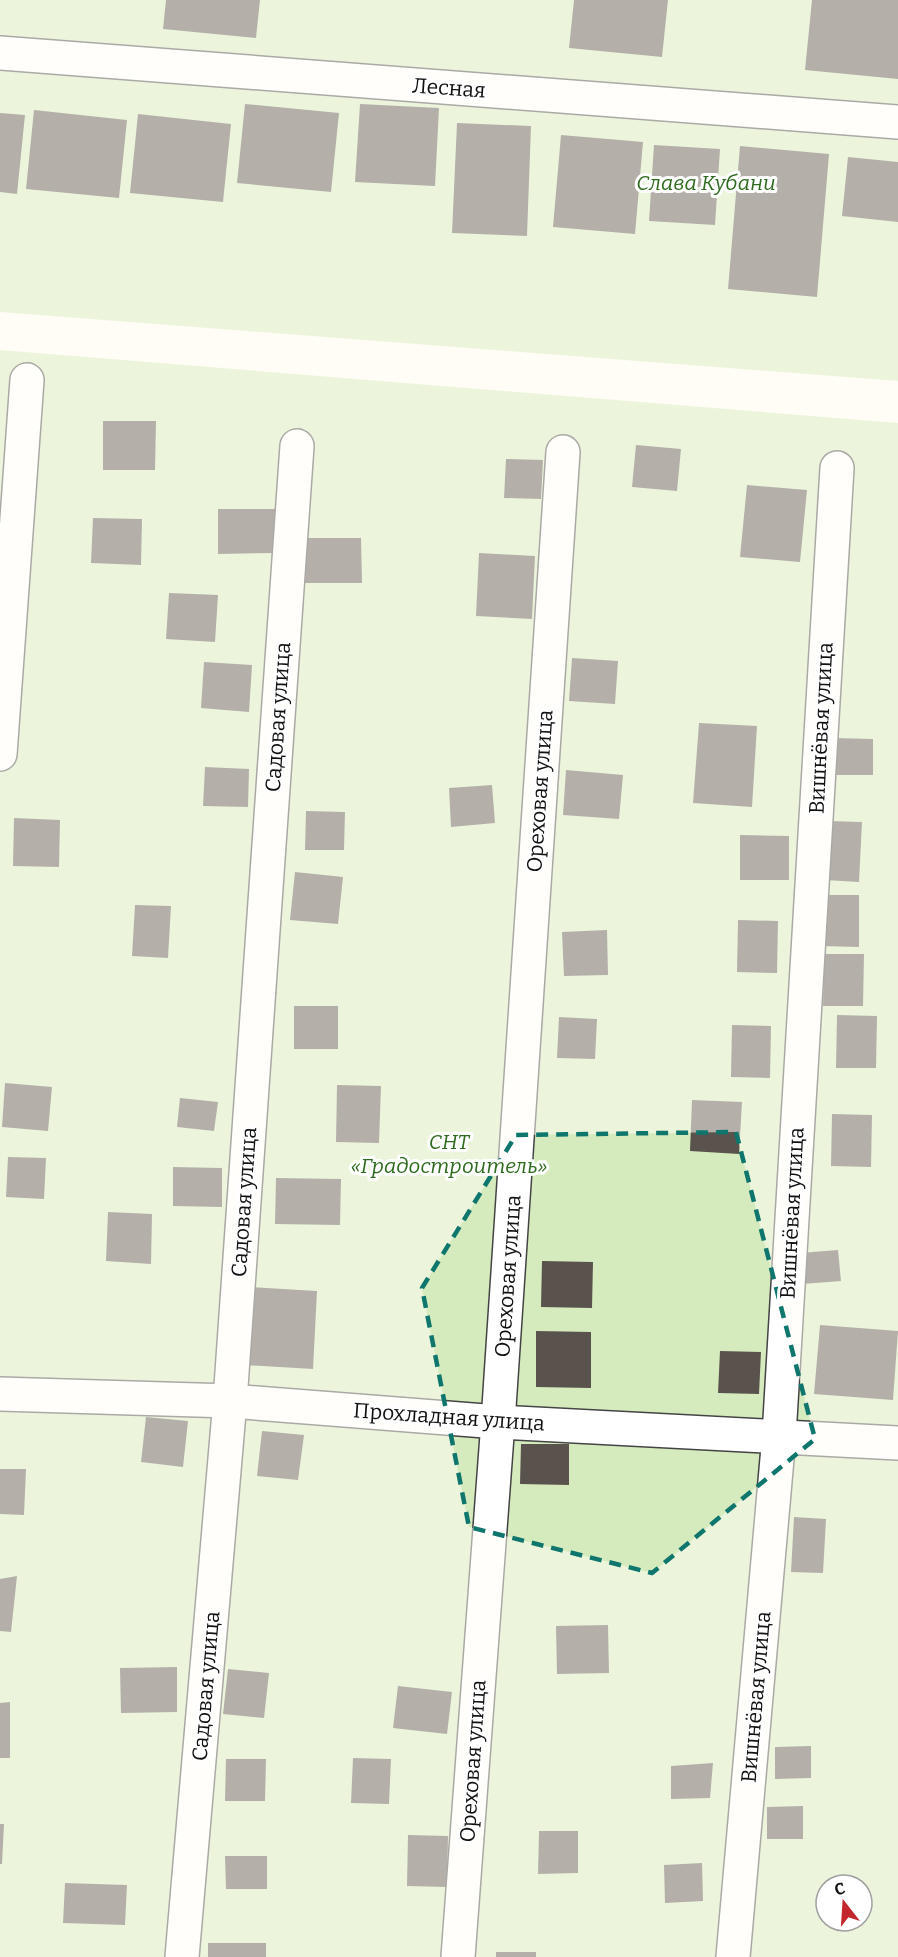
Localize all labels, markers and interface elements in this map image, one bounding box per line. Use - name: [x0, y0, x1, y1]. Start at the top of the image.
- street label: Лесная: [411, 72, 487, 104]
- park label: Слава Кубани: [636, 170, 776, 196]
- street label: Садовая улица: [260, 641, 296, 793]
- street label: Вишнёвая улица: [804, 641, 839, 815]
- street label: Ореховая улица: [521, 708, 559, 873]
- street label: Садовая улица: [226, 1126, 262, 1278]
- street label: Вишнёвая улица: [775, 1126, 810, 1300]
- park label: СНТ «Градостроитель»: [351, 1129, 547, 1179]
- street label: Ореховая улица: [489, 1193, 527, 1358]
- street label: Прохладная улица: [352, 1397, 546, 1437]
- street label: Садовая улица: [187, 1610, 226, 1762]
- street label: Вишнёвая улица: [736, 1610, 776, 1784]
- street label: Ореховая улица: [454, 1678, 492, 1843]
- north arrow: [814, 1873, 874, 1933]
- text: С: [832, 1879, 847, 1900]

